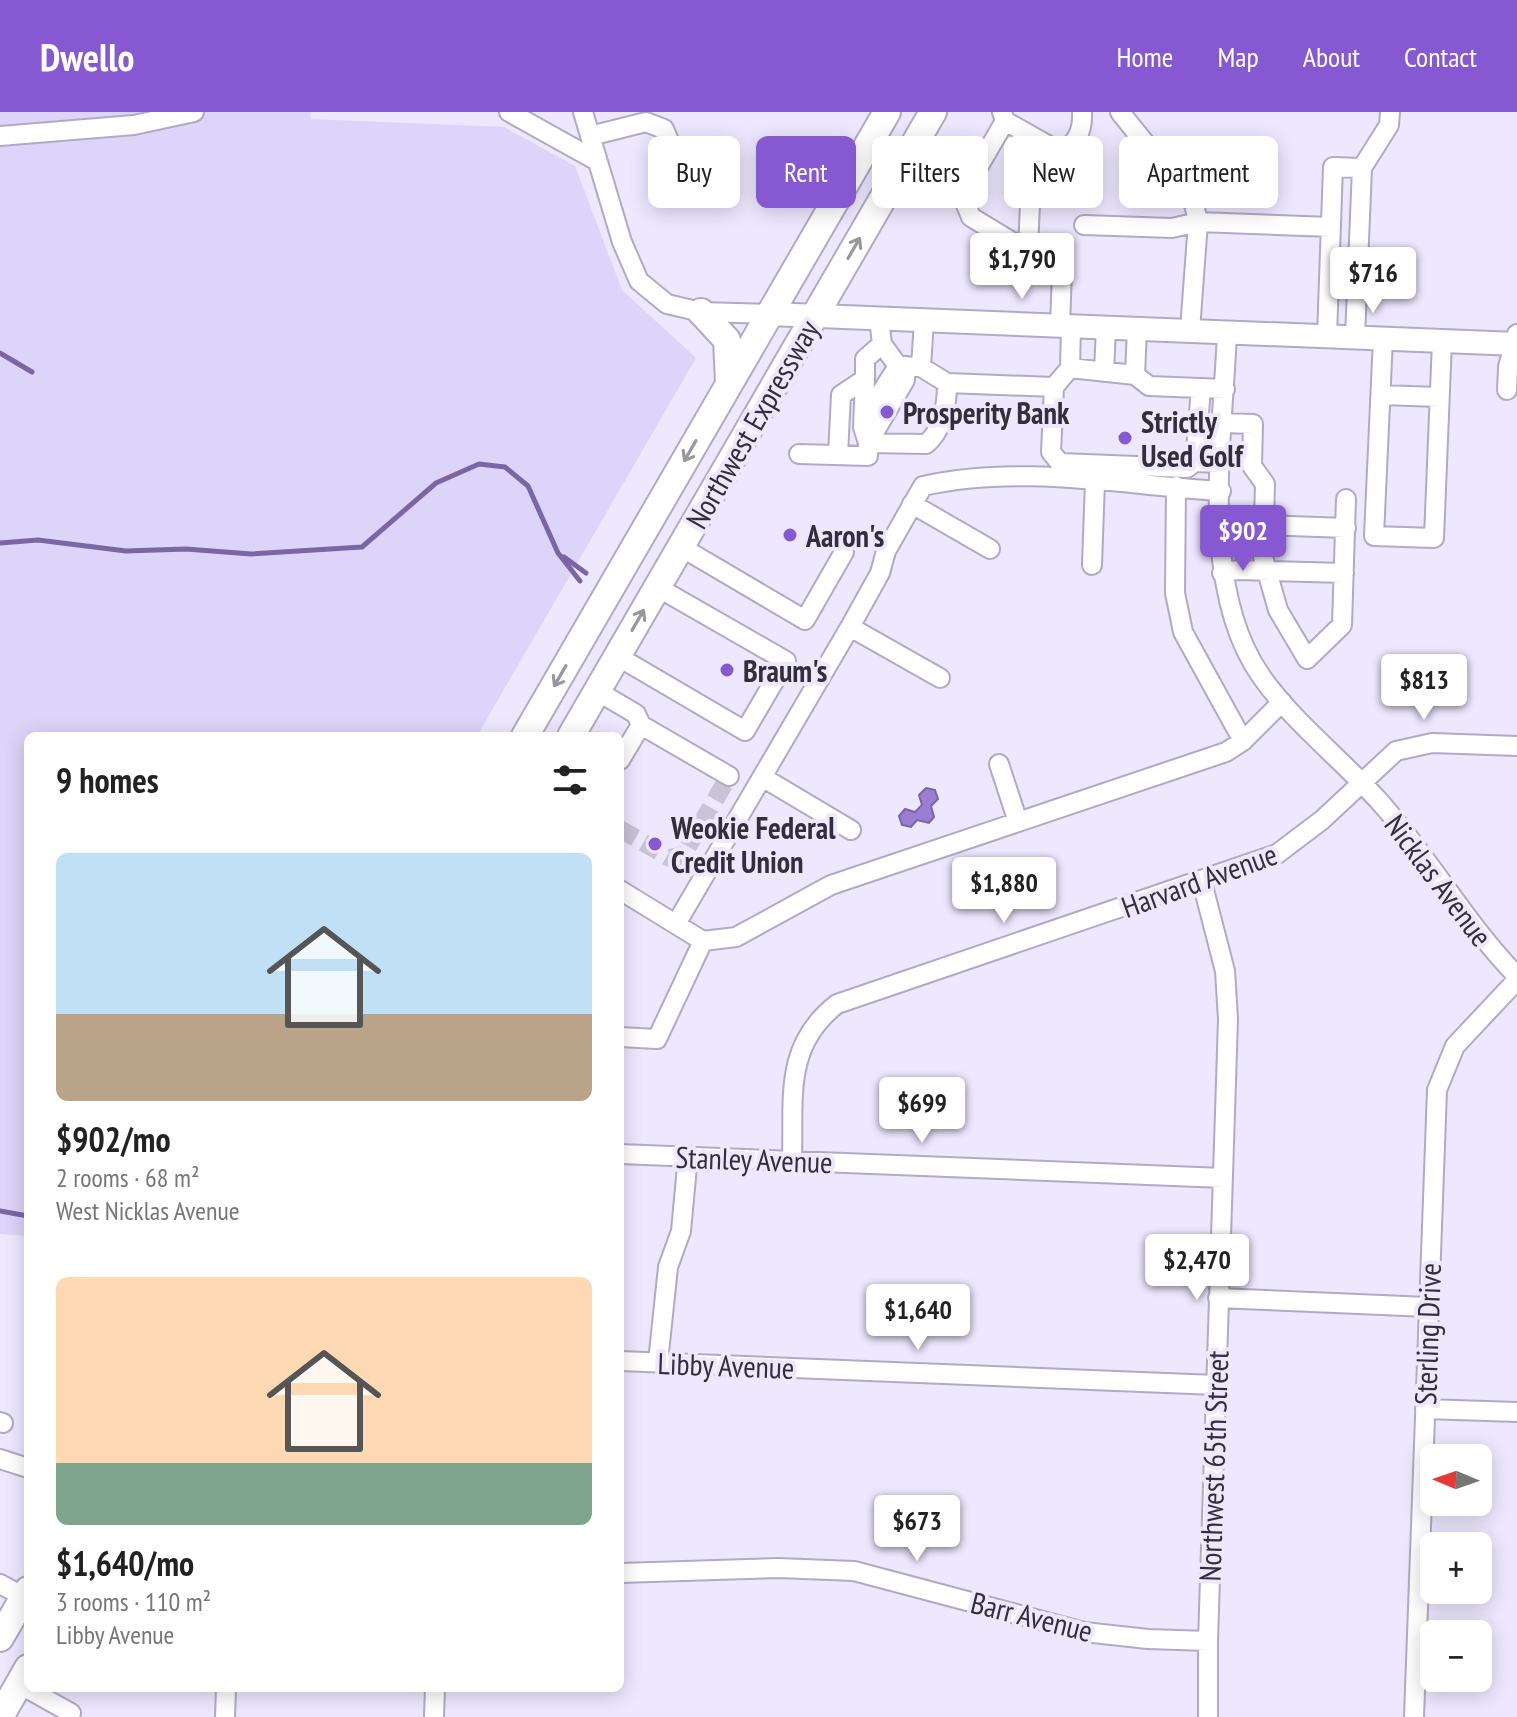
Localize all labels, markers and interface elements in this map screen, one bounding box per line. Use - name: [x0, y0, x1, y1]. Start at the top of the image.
- text: Dwello: [40, 32, 134, 81]
- text: Home: [1117, 38, 1173, 75]
- text: Map: [1217, 38, 1259, 75]
- text: About: [1303, 38, 1360, 75]
- text: Contact: [1404, 38, 1477, 75]
- chip: Buy: [648, 136, 740, 208]
- chip: Rent: [756, 136, 856, 208]
- chip: Filters: [872, 136, 988, 208]
- chip: New: [1004, 136, 1103, 208]
- chip: Apartment: [1119, 136, 1278, 208]
- pin: $1,790: [957, 233, 1087, 301]
- one-way arrow: [846, 237, 862, 260]
- text: $1,790: [988, 242, 1056, 275]
- pin: $716: [1326, 247, 1420, 315]
- text: $716: [1348, 256, 1398, 289]
- street label: Northwest Expressway: [677, 312, 828, 535]
- place label: Prosperity Bank: [903, 393, 1070, 432]
- place label: Strictly Used Golf: [1141, 402, 1245, 475]
- marker: Prosperity Bank: [878, 403, 896, 421]
- marker: Strictly Used Golf: [1116, 429, 1134, 447]
- one-way arrow: [682, 439, 698, 462]
- pin: $902: [1196, 505, 1290, 573]
- text: $902: [1218, 514, 1268, 547]
- place label: Aaron's: [805, 516, 884, 555]
- marker: Aaron's: [781, 526, 799, 544]
- one-way arrow: [630, 609, 646, 632]
- place label: Braum's: [743, 651, 827, 690]
- pin: $813: [1377, 654, 1471, 722]
- marker: Braum's: [718, 661, 736, 679]
- text: $813: [1399, 663, 1449, 696]
- one-way arrow: [552, 664, 568, 687]
- text: 9 homes: [56, 758, 159, 802]
- icon: filters: [548, 758, 592, 802]
- street label: Nicklas Avenue: [1377, 806, 1501, 954]
- place label: Weokie Federal Credit Union: [670, 808, 836, 881]
- street label: Harvard Avenue: [1116, 834, 1282, 926]
- marker: Weokie Federal Credit Union: [646, 835, 664, 853]
- pin: $1,880: [939, 857, 1069, 925]
- text: $1,880: [970, 866, 1038, 899]
- icon: home: [252, 905, 396, 1049]
- pin: $699: [875, 1077, 969, 1145]
- text: $699: [897, 1086, 947, 1119]
- text: $902/mo: [56, 1117, 171, 1161]
- street label: Stanley Avenue: [675, 1137, 833, 1181]
- text: 2 rooms · 68 m²: [56, 1161, 200, 1194]
- text: West Nicklas Avenue: [56, 1194, 240, 1227]
- pin: $2,470: [1132, 1234, 1262, 1302]
- text: $2,470: [1163, 1243, 1231, 1276]
- street label: Sterling Drive: [1405, 1262, 1449, 1406]
- pin: $1,640: [853, 1284, 983, 1352]
- text: $1,640: [884, 1293, 952, 1326]
- icon: home: [252, 1329, 396, 1473]
- street label: Libby Avenue: [657, 1343, 795, 1387]
- street label: Northwest 65th Street: [1189, 1349, 1237, 1582]
- north arrow: [1420, 1444, 1492, 1516]
- map controls: [1420, 1444, 1492, 1692]
- pin: $673: [870, 1495, 964, 1563]
- text: $673: [892, 1504, 942, 1537]
- button: +: [1420, 1532, 1492, 1604]
- text: $1,640/mo: [56, 1541, 194, 1585]
- street label: Barr Avenue: [967, 1582, 1097, 1650]
- text: 3 rooms · 110 m²: [56, 1585, 211, 1618]
- text: Libby Avenue: [56, 1618, 174, 1651]
- button: −: [1420, 1620, 1492, 1692]

